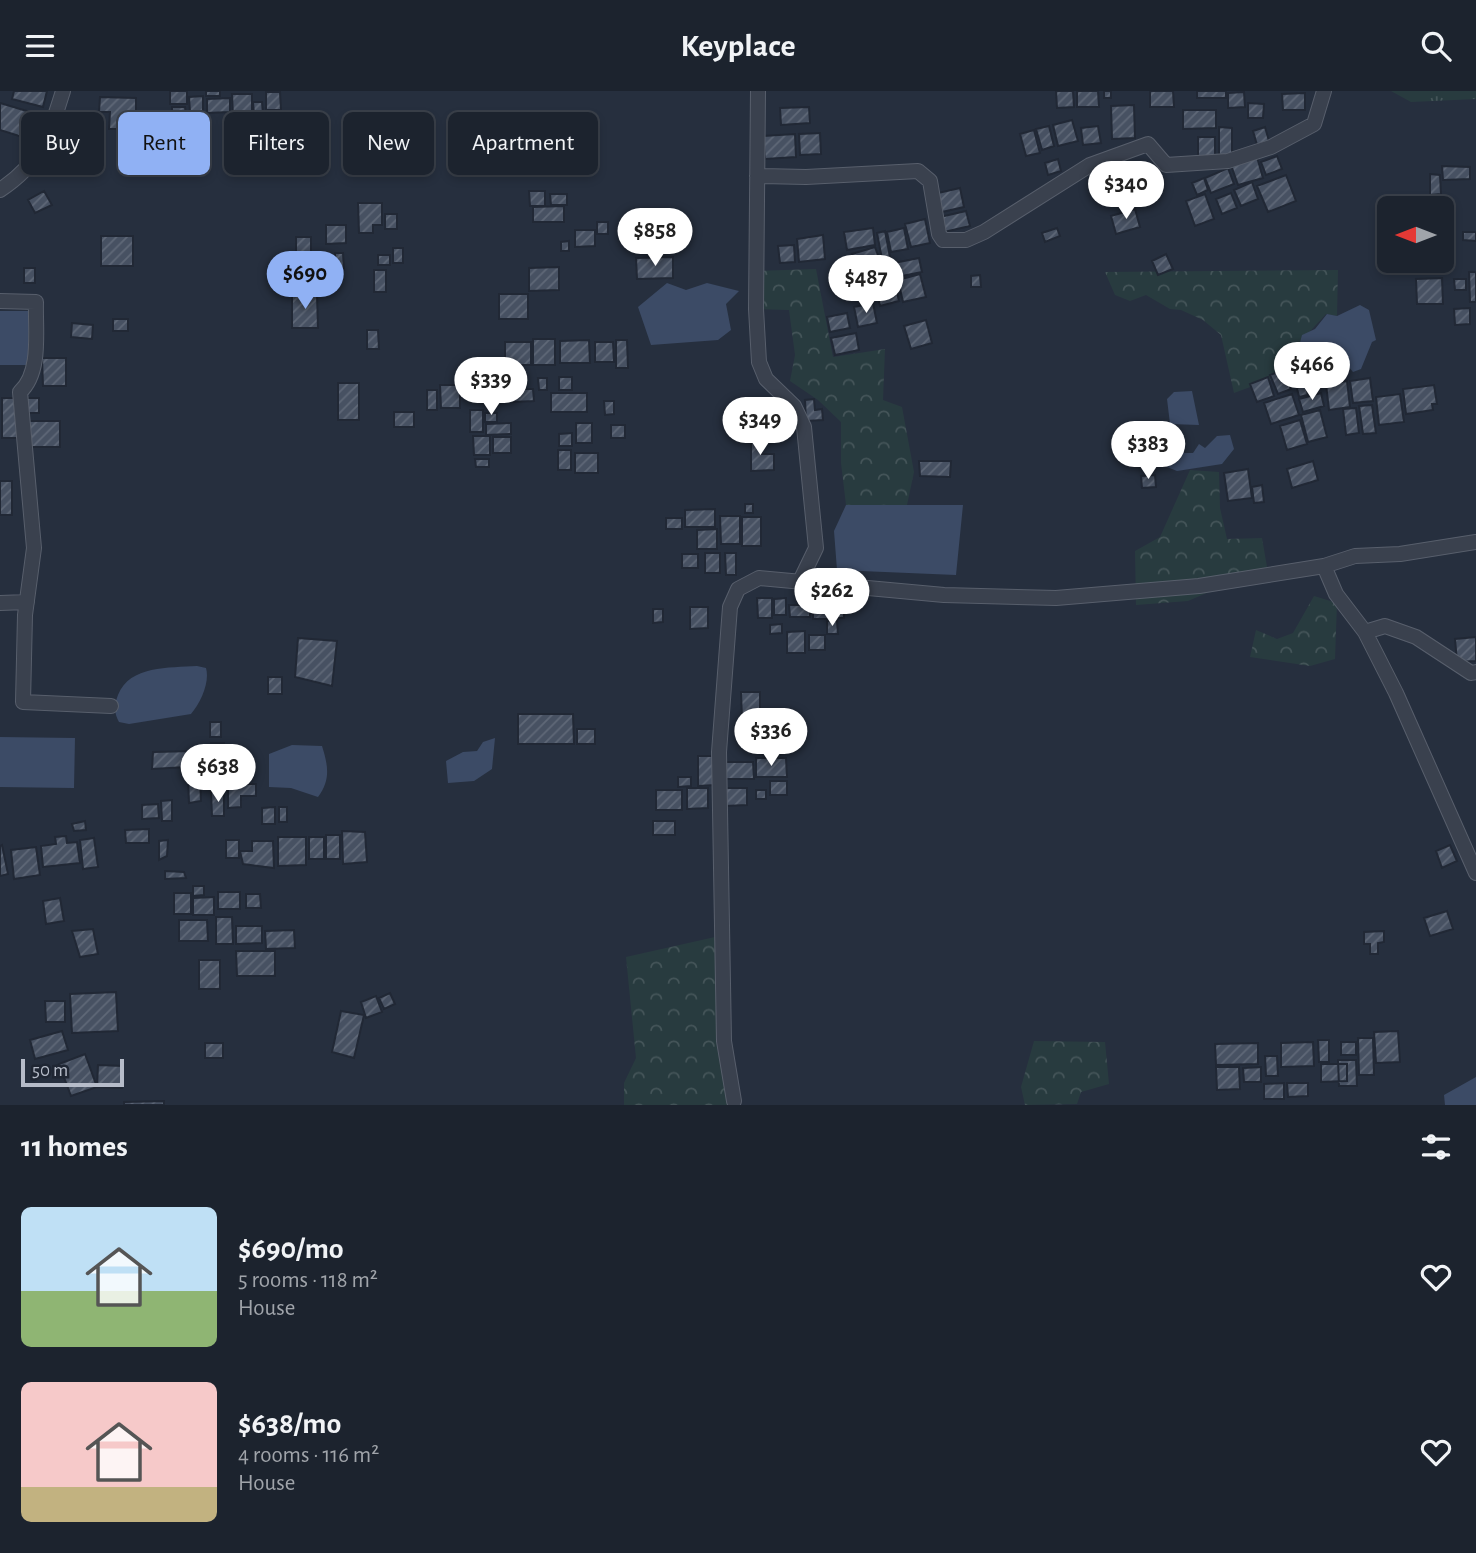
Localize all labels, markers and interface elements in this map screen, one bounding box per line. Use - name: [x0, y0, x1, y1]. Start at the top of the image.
- icon: menu: [21, 27, 59, 65]
- icon: search: [1417, 27, 1455, 65]
- text: Keyplace: [680, 30, 796, 62]
- chip: Buy: [21, 112, 104, 175]
- chip: Rent: [118, 112, 210, 175]
- chip: Filters: [224, 112, 329, 175]
- chip: New: [343, 112, 434, 175]
- chip: Apartment: [448, 112, 598, 175]
- pin: $340: [1085, 162, 1167, 221]
- text: $340: [1104, 172, 1148, 195]
- north arrow: [1377, 196, 1454, 273]
- map controls: [1377, 196, 1454, 273]
- pin: $858: [614, 209, 696, 268]
- text: $858: [634, 219, 676, 242]
- pin: $690: [264, 251, 346, 311]
- pin: $487: [825, 255, 907, 315]
- text: $690: [283, 262, 327, 285]
- text: $487: [844, 266, 888, 289]
- pin: $466: [1271, 343, 1353, 402]
- text: $466: [1290, 353, 1334, 376]
- pin: $339: [450, 357, 532, 417]
- text: $339: [470, 368, 512, 391]
- pin: $349: [719, 397, 801, 457]
- text: $349: [739, 408, 781, 431]
- pin: $383: [1107, 421, 1189, 481]
- text: $383: [1127, 432, 1169, 455]
- pin: $262: [791, 568, 873, 628]
- text: $262: [810, 579, 854, 602]
- pin: $336: [730, 709, 812, 768]
- text: $336: [750, 719, 792, 742]
- pin: $638: [177, 745, 259, 804]
- text: $638: [197, 755, 239, 778]
- scale bar: [21, 1056, 124, 1088]
- text: 50 m: [32, 1061, 68, 1080]
- icon: filters: [1417, 1128, 1455, 1166]
- text: 11 homes: [21, 1132, 128, 1162]
- text: $690/mo: [238, 1234, 344, 1264]
- icon: home: [77, 1235, 161, 1319]
- icon: heart: [1417, 1258, 1455, 1296]
- text: 5 rooms · 118 m²: [238, 1269, 378, 1292]
- text: House: [238, 1297, 295, 1320]
- text: $638/mo: [238, 1409, 341, 1439]
- icon: home: [77, 1410, 161, 1494]
- icon: heart: [1417, 1433, 1455, 1471]
- text: 4 rooms · 116 m²: [238, 1444, 379, 1467]
- text: House: [238, 1472, 295, 1495]

